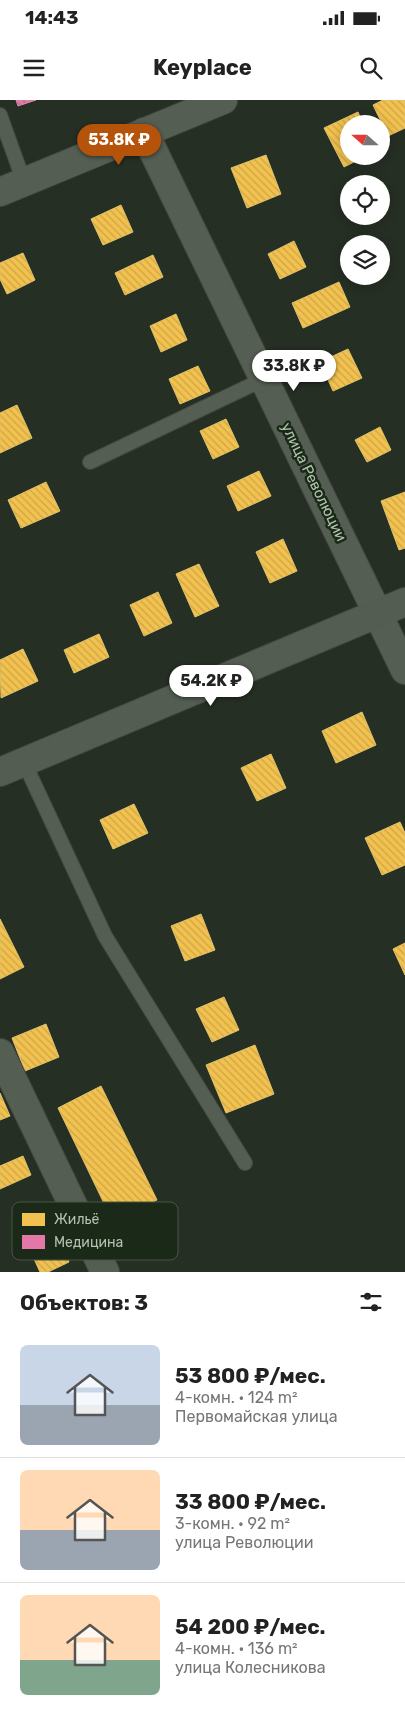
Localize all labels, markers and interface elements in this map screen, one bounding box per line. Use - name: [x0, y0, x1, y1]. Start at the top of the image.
- text: 14:43: [25, 6, 78, 29]
- icon: menu: [20, 54, 48, 82]
- text: Keyplace: [153, 54, 252, 81]
- icon: search: [357, 54, 385, 82]
- north arrow: [340, 115, 390, 165]
- map controls: [340, 115, 390, 285]
- pin: 53.8K ₽: [73, 123, 165, 166]
- text: 53.8K ₽: [88, 130, 150, 149]
- button: locate: [340, 175, 390, 225]
- button: layers: [340, 235, 390, 285]
- pin: 33.8K ₽: [248, 350, 340, 392]
- text: 33.8K ₽: [263, 356, 325, 375]
- street label: улица Революции: [277, 420, 351, 544]
- pin: 54.2K ₽: [165, 664, 257, 707]
- text: 54.2K ₽: [180, 671, 242, 690]
- legend: [12, 1202, 178, 1260]
- text: Жильё: [54, 1211, 100, 1228]
- text: Медицина: [54, 1234, 123, 1251]
- icon: filters: [357, 1288, 385, 1316]
- text: Объектов: 3: [20, 1290, 148, 1315]
- text: 53 800 ₽/мес.: [175, 1363, 326, 1388]
- icon: home: [60, 1365, 120, 1425]
- text: 4-комн. · 124 m²: [175, 1388, 297, 1407]
- text: Первомайская улица: [175, 1407, 337, 1426]
- text: 33 800 ₽/мес.: [175, 1489, 326, 1514]
- icon: home: [60, 1490, 120, 1550]
- text: 3-комн. · 92 m²: [175, 1514, 290, 1533]
- text: улица Революции: [175, 1533, 314, 1552]
- text: 54 200 ₽/мес.: [175, 1614, 326, 1639]
- icon: home: [60, 1615, 120, 1675]
- text: 4-комн. · 136 m²: [175, 1639, 298, 1658]
- text: улица Колесникова: [175, 1658, 325, 1677]

